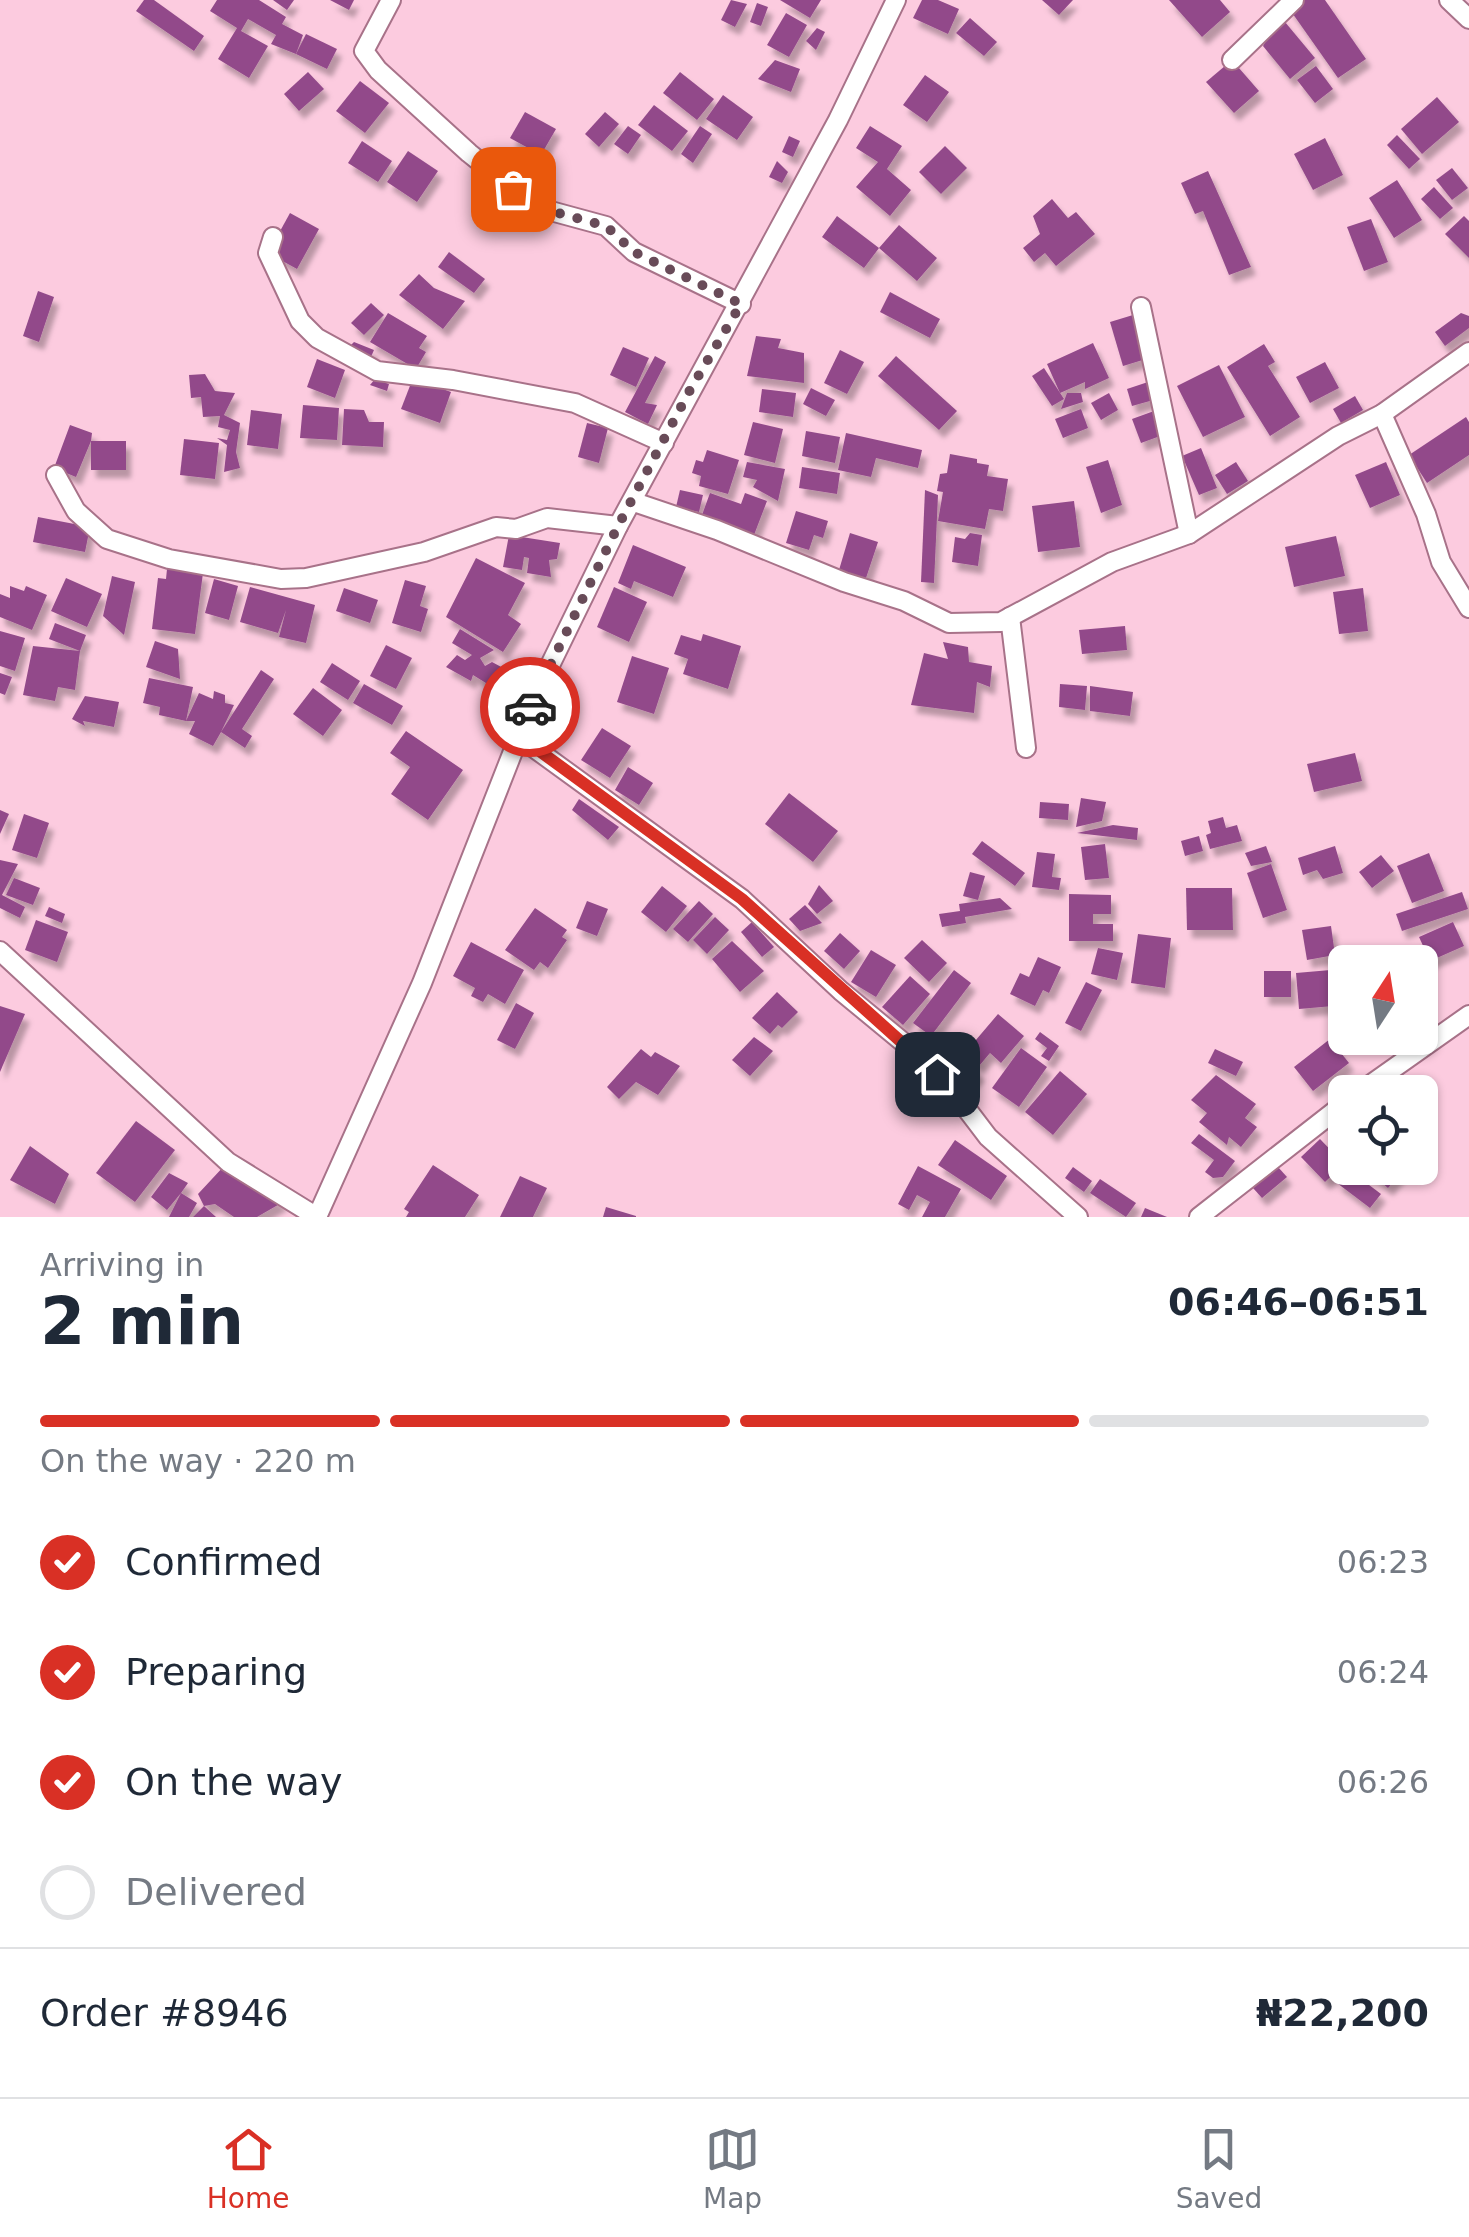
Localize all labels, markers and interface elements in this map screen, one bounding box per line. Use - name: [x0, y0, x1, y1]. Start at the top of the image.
- pin: [471, 147, 556, 232]
- icon: bag: [486, 162, 541, 217]
- courier: [480, 657, 580, 757]
- icon: car: [503, 680, 558, 735]
- north arrow: [1328, 945, 1438, 1055]
- map controls: [1328, 945, 1438, 1185]
- pin: [895, 1032, 980, 1117]
- icon: home: [910, 1047, 965, 1102]
- button: locate: [1328, 1075, 1438, 1185]
- text: Arriving in: [40, 1246, 204, 1284]
- text: 06:46–06:51: [1168, 1280, 1429, 1324]
- text: 2 min: [40, 1284, 244, 1359]
- text: On the way · 220 m: [40, 1442, 356, 1480]
- icon: check: [40, 1535, 95, 1590]
- text: Confirmed: [125, 1540, 322, 1584]
- text: 06:23: [1337, 1543, 1429, 1581]
- icon: check: [40, 1645, 95, 1700]
- text: Preparing: [125, 1650, 307, 1694]
- text: 06:24: [1337, 1653, 1429, 1691]
- icon: check: [40, 1755, 95, 1810]
- text: On the way: [125, 1760, 342, 1804]
- text: 06:26: [1337, 1763, 1429, 1801]
- text: Delivered: [125, 1870, 307, 1914]
- text: Order #8946: [40, 1991, 289, 2035]
- text: ₦22,200: [1256, 1991, 1429, 2035]
- tab: Home: [207, 2122, 289, 2215]
- tab: Map: [703, 2122, 762, 2215]
- tab: Saved: [1176, 2122, 1262, 2215]

